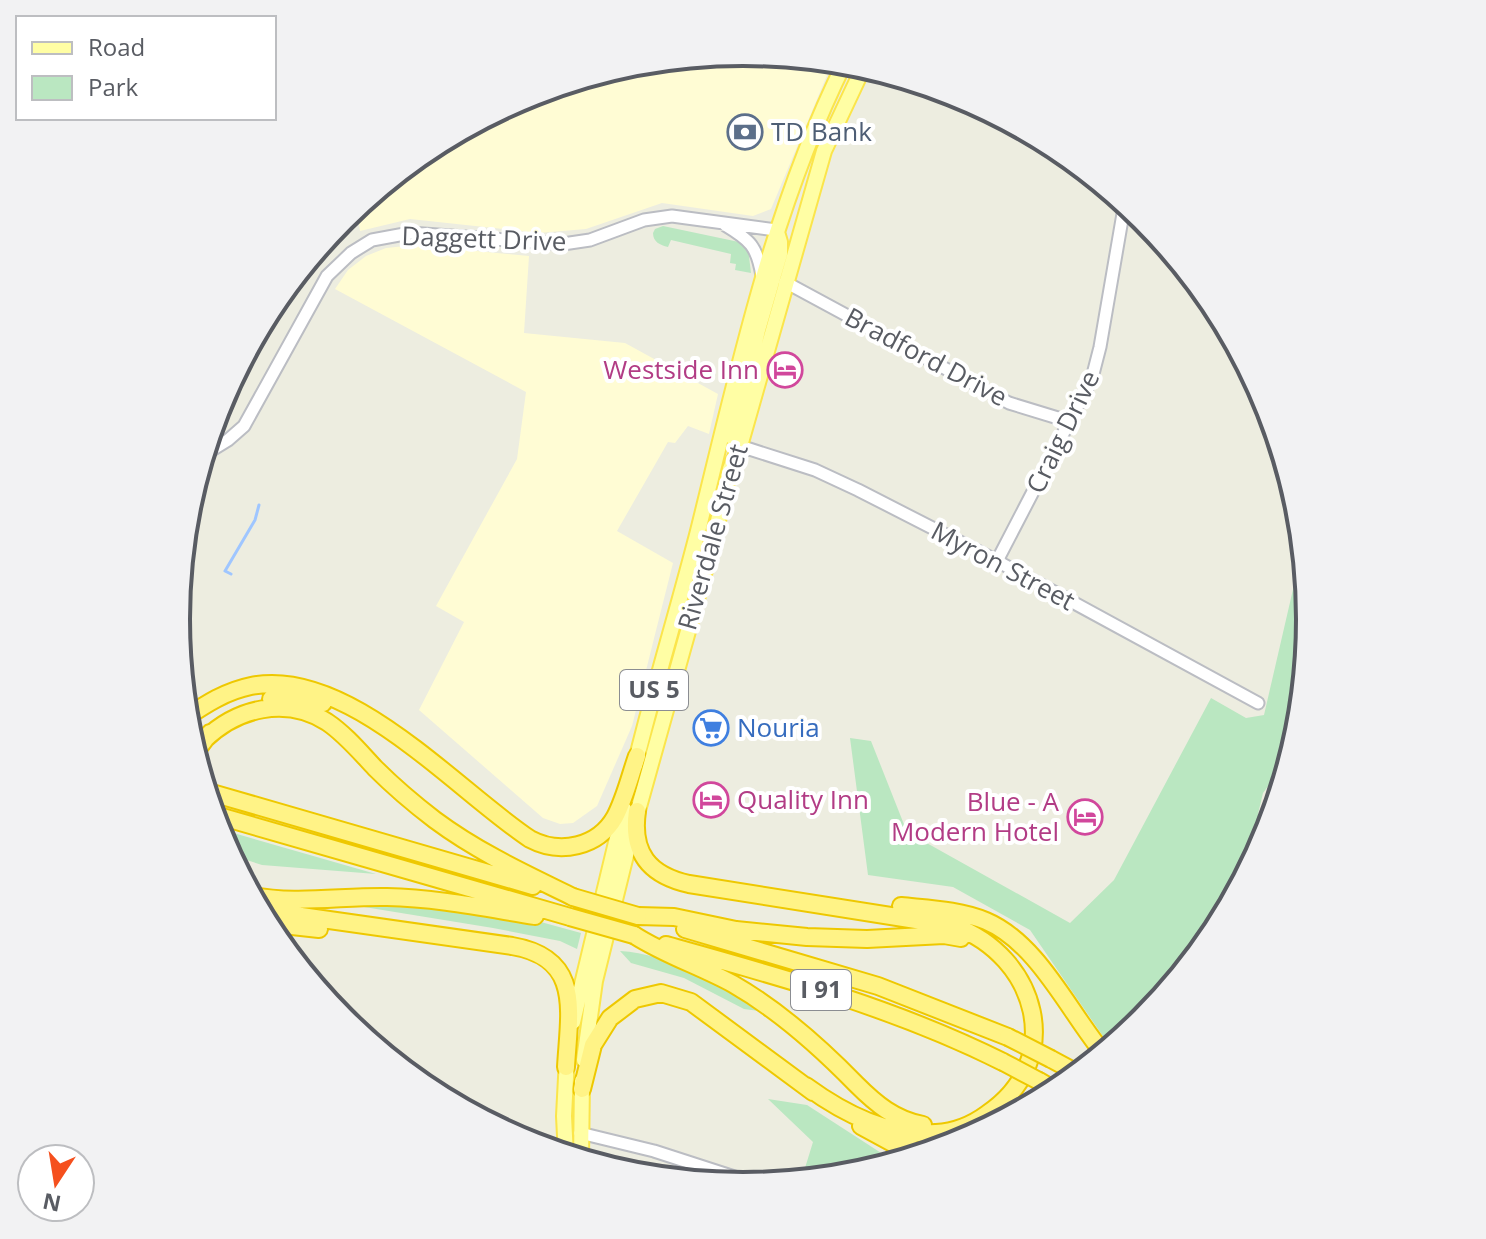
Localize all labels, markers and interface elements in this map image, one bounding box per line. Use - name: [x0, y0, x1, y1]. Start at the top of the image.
- legend: [16, 16, 276, 120]
- text: Road: [88, 30, 145, 63]
- text: Park: [88, 70, 139, 103]
- bank icon: TD Bank: [726, 113, 764, 151]
- place label: TD Bank: [771, 113, 872, 149]
- street label: Daggett Drive: [401, 217, 567, 259]
- street label: Bradford Drive: [839, 298, 1014, 414]
- place label: Westside Inn: [603, 351, 759, 387]
- hotel icon: Westside Inn: [766, 351, 804, 389]
- street label: Craig Drive: [1017, 364, 1107, 499]
- street label: Riverdale Street: [668, 440, 756, 634]
- street label: Myron Street: [925, 512, 1082, 618]
- road number: US 5: [620, 670, 688, 710]
- supermarket icon: Nouria: [692, 709, 730, 747]
- place label: Nouria: [737, 709, 820, 745]
- hotel icon: Quality Inn: [692, 781, 730, 819]
- place label: Quality Inn: [737, 781, 869, 817]
- place label: Blue - A Modern Hotel: [891, 783, 1060, 849]
- hotel icon: Blue - A Modern Hotel: [1066, 798, 1104, 836]
- road number: I 91: [791, 970, 851, 1010]
- north arrow: [16, 1143, 96, 1223]
- text: N: [40, 1187, 64, 1220]

